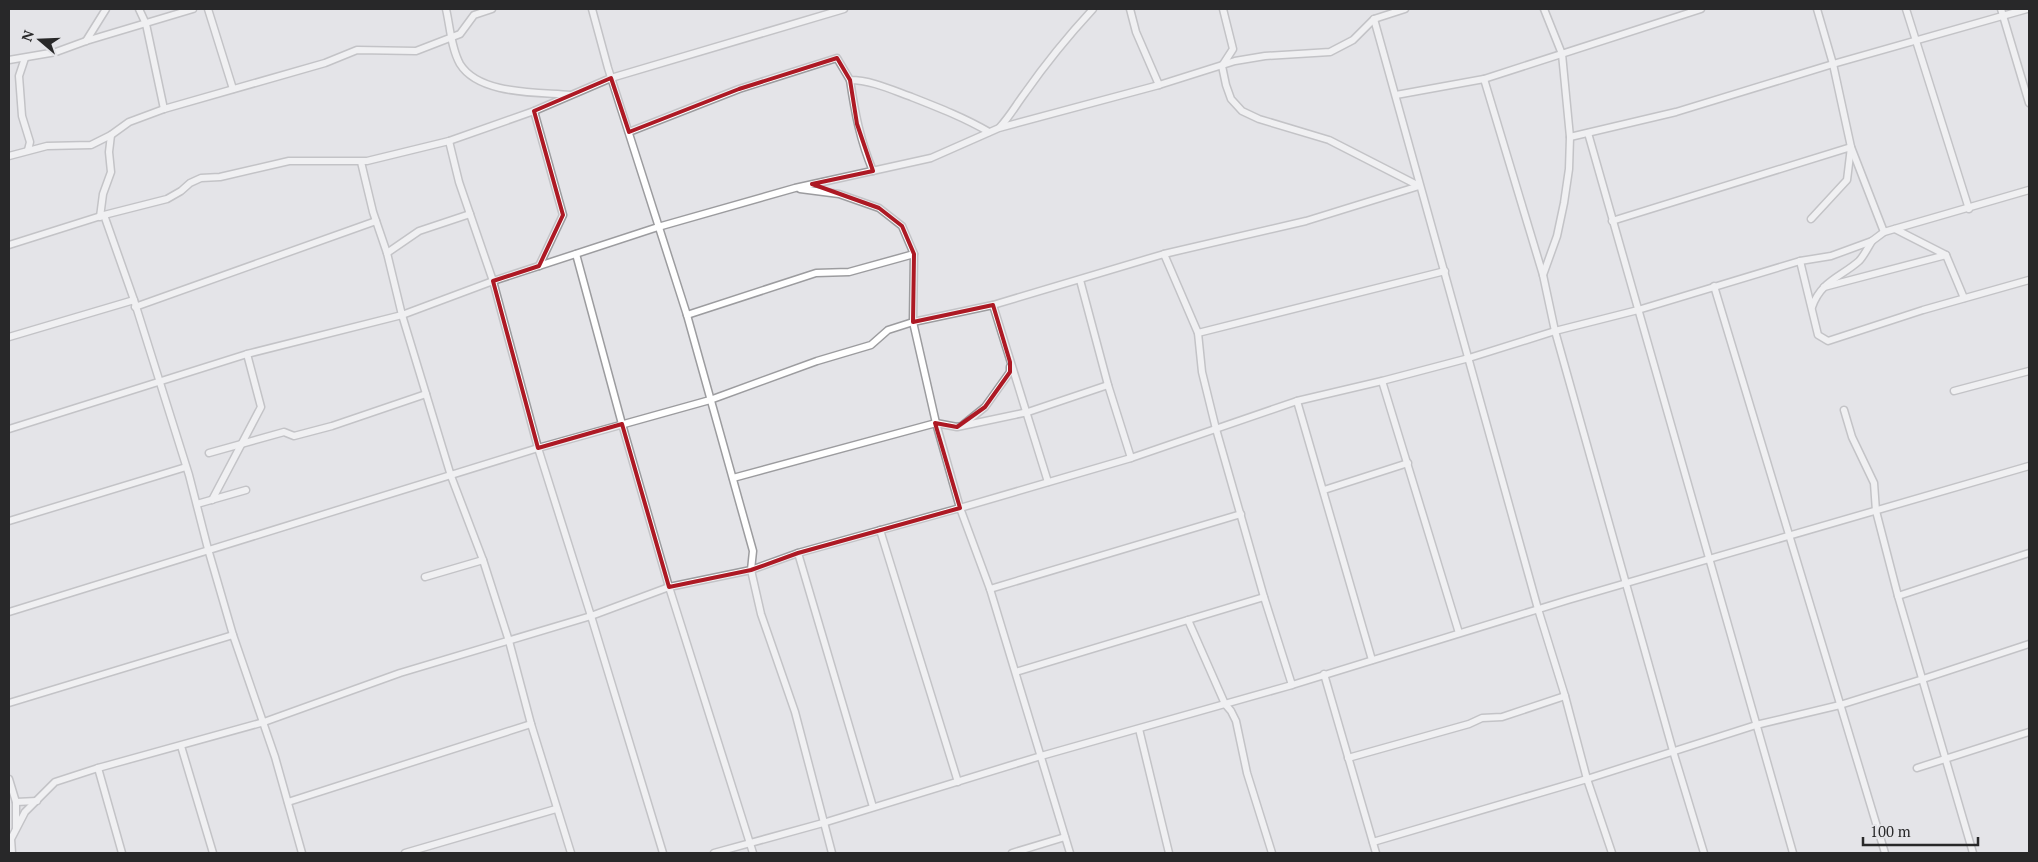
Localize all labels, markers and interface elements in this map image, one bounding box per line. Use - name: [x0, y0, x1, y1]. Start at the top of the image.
- north arrow: [15, 15, 65, 65]
- text: N: [17, 27, 38, 44]
- scale bar: [1863, 814, 1978, 846]
- text: 100 m: [1870, 821, 1911, 841]

